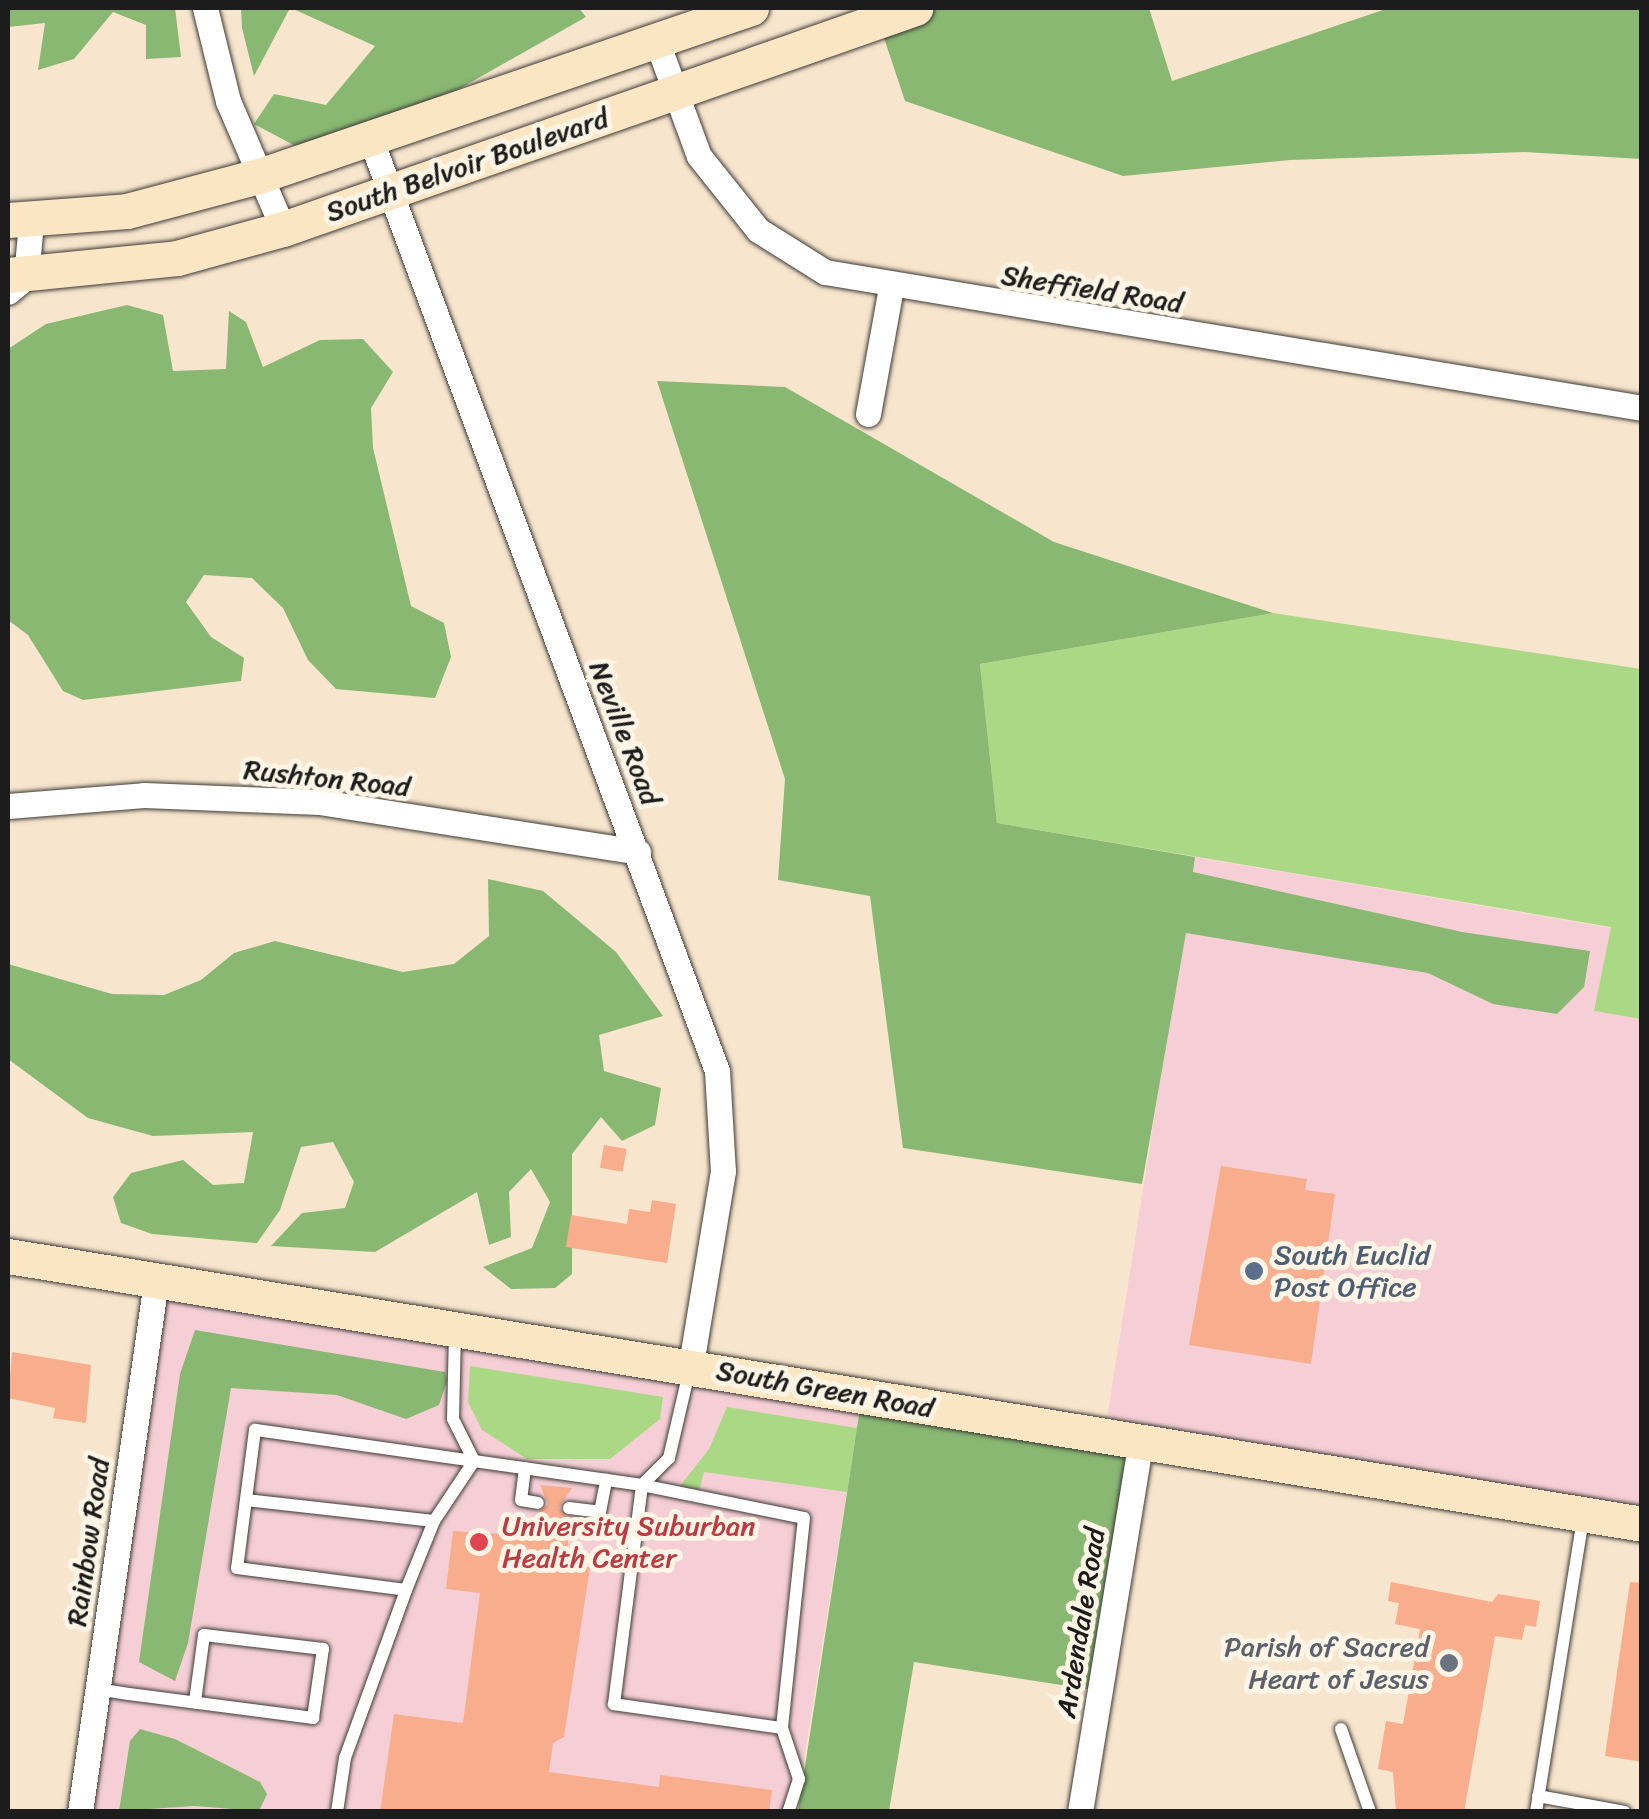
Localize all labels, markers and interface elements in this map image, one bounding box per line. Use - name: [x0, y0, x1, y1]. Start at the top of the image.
- street label: South Belvoir Boulevard: [321, 101, 613, 229]
- street label: Sheffield Road: [999, 258, 1185, 320]
- street label: Neville Road: [582, 656, 668, 810]
- street label: Rushton Road: [242, 753, 412, 803]
- place label: South Euclid Post Office: [1274, 1238, 1430, 1304]
- marker: South Euclid Post Office: [1243, 1260, 1265, 1282]
- street label: South Green Road: [713, 1353, 937, 1425]
- street label: Rainbow Road: [60, 1456, 116, 1628]
- place label: University Suburban Health Center: [502, 1509, 755, 1575]
- street label: Ardendale Road: [1049, 1526, 1113, 1720]
- marker: University Suburban Health Center: [466, 1529, 492, 1555]
- place label: Parish of Sacred Heart of Jesus: [1224, 1630, 1429, 1696]
- marker: Parish of Sacred Heart of Jesus: [1438, 1652, 1460, 1674]

